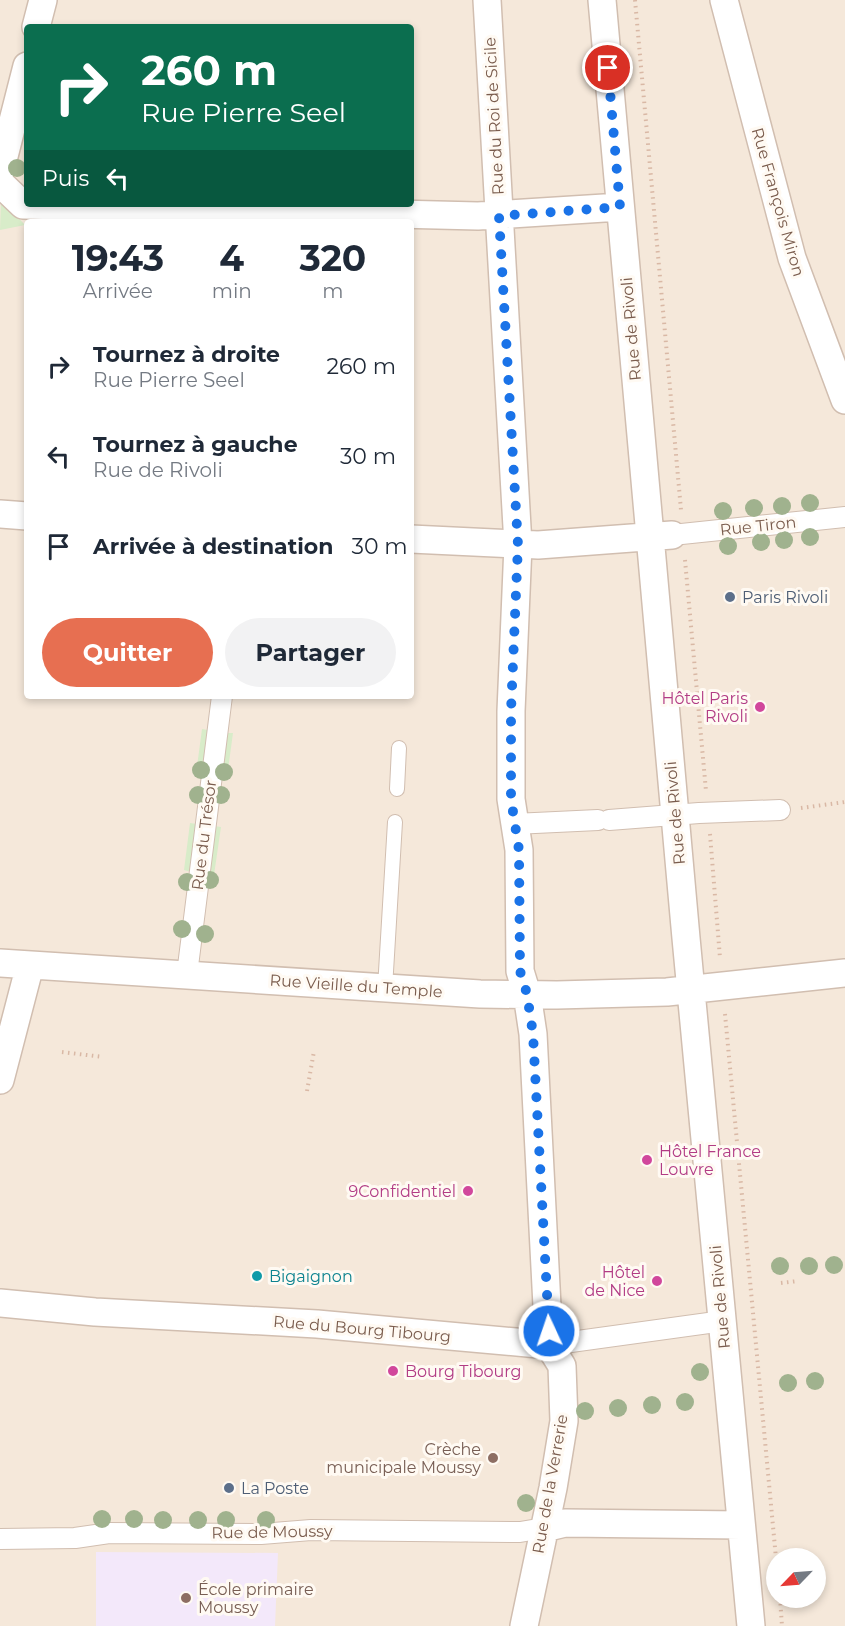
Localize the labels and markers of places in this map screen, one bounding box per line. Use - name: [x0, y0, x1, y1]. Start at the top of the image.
- pin: [582, 42, 633, 93]
- place label: Paris Rivoli: [742, 588, 828, 607]
- marker: Paris Rivoli: [723, 590, 737, 604]
- place label: Hôtel Paris Rivoli: [662, 689, 748, 726]
- marker: Hôtel Paris Rivoli: [753, 700, 767, 714]
- place label: Hôtel France Louvre: [659, 1142, 761, 1179]
- marker: Hôtel France Louvre: [640, 1153, 654, 1167]
- place label: 9Confidentiel: [349, 1182, 456, 1201]
- marker: 9Confidentiel: [461, 1184, 475, 1198]
- place label: Hôtel de Nice: [584, 1263, 645, 1300]
- place label: Bigaignon: [269, 1267, 353, 1286]
- marker: Bigaignon: [250, 1269, 264, 1283]
- marker: Hôtel de Nice: [650, 1274, 664, 1288]
- place label: Bourg Tibourg: [405, 1362, 522, 1381]
- marker: Bourg Tibourg: [386, 1364, 400, 1378]
- place label: Crèche municipale Moussy: [326, 1440, 481, 1477]
- marker: Crèche municipale Moussy: [486, 1451, 500, 1465]
- place label: La Poste: [241, 1479, 309, 1498]
- marker: La Poste: [222, 1481, 236, 1495]
- place label: École primaire Moussy: [198, 1580, 314, 1617]
- marker: École primaire Moussy: [179, 1591, 193, 1605]

